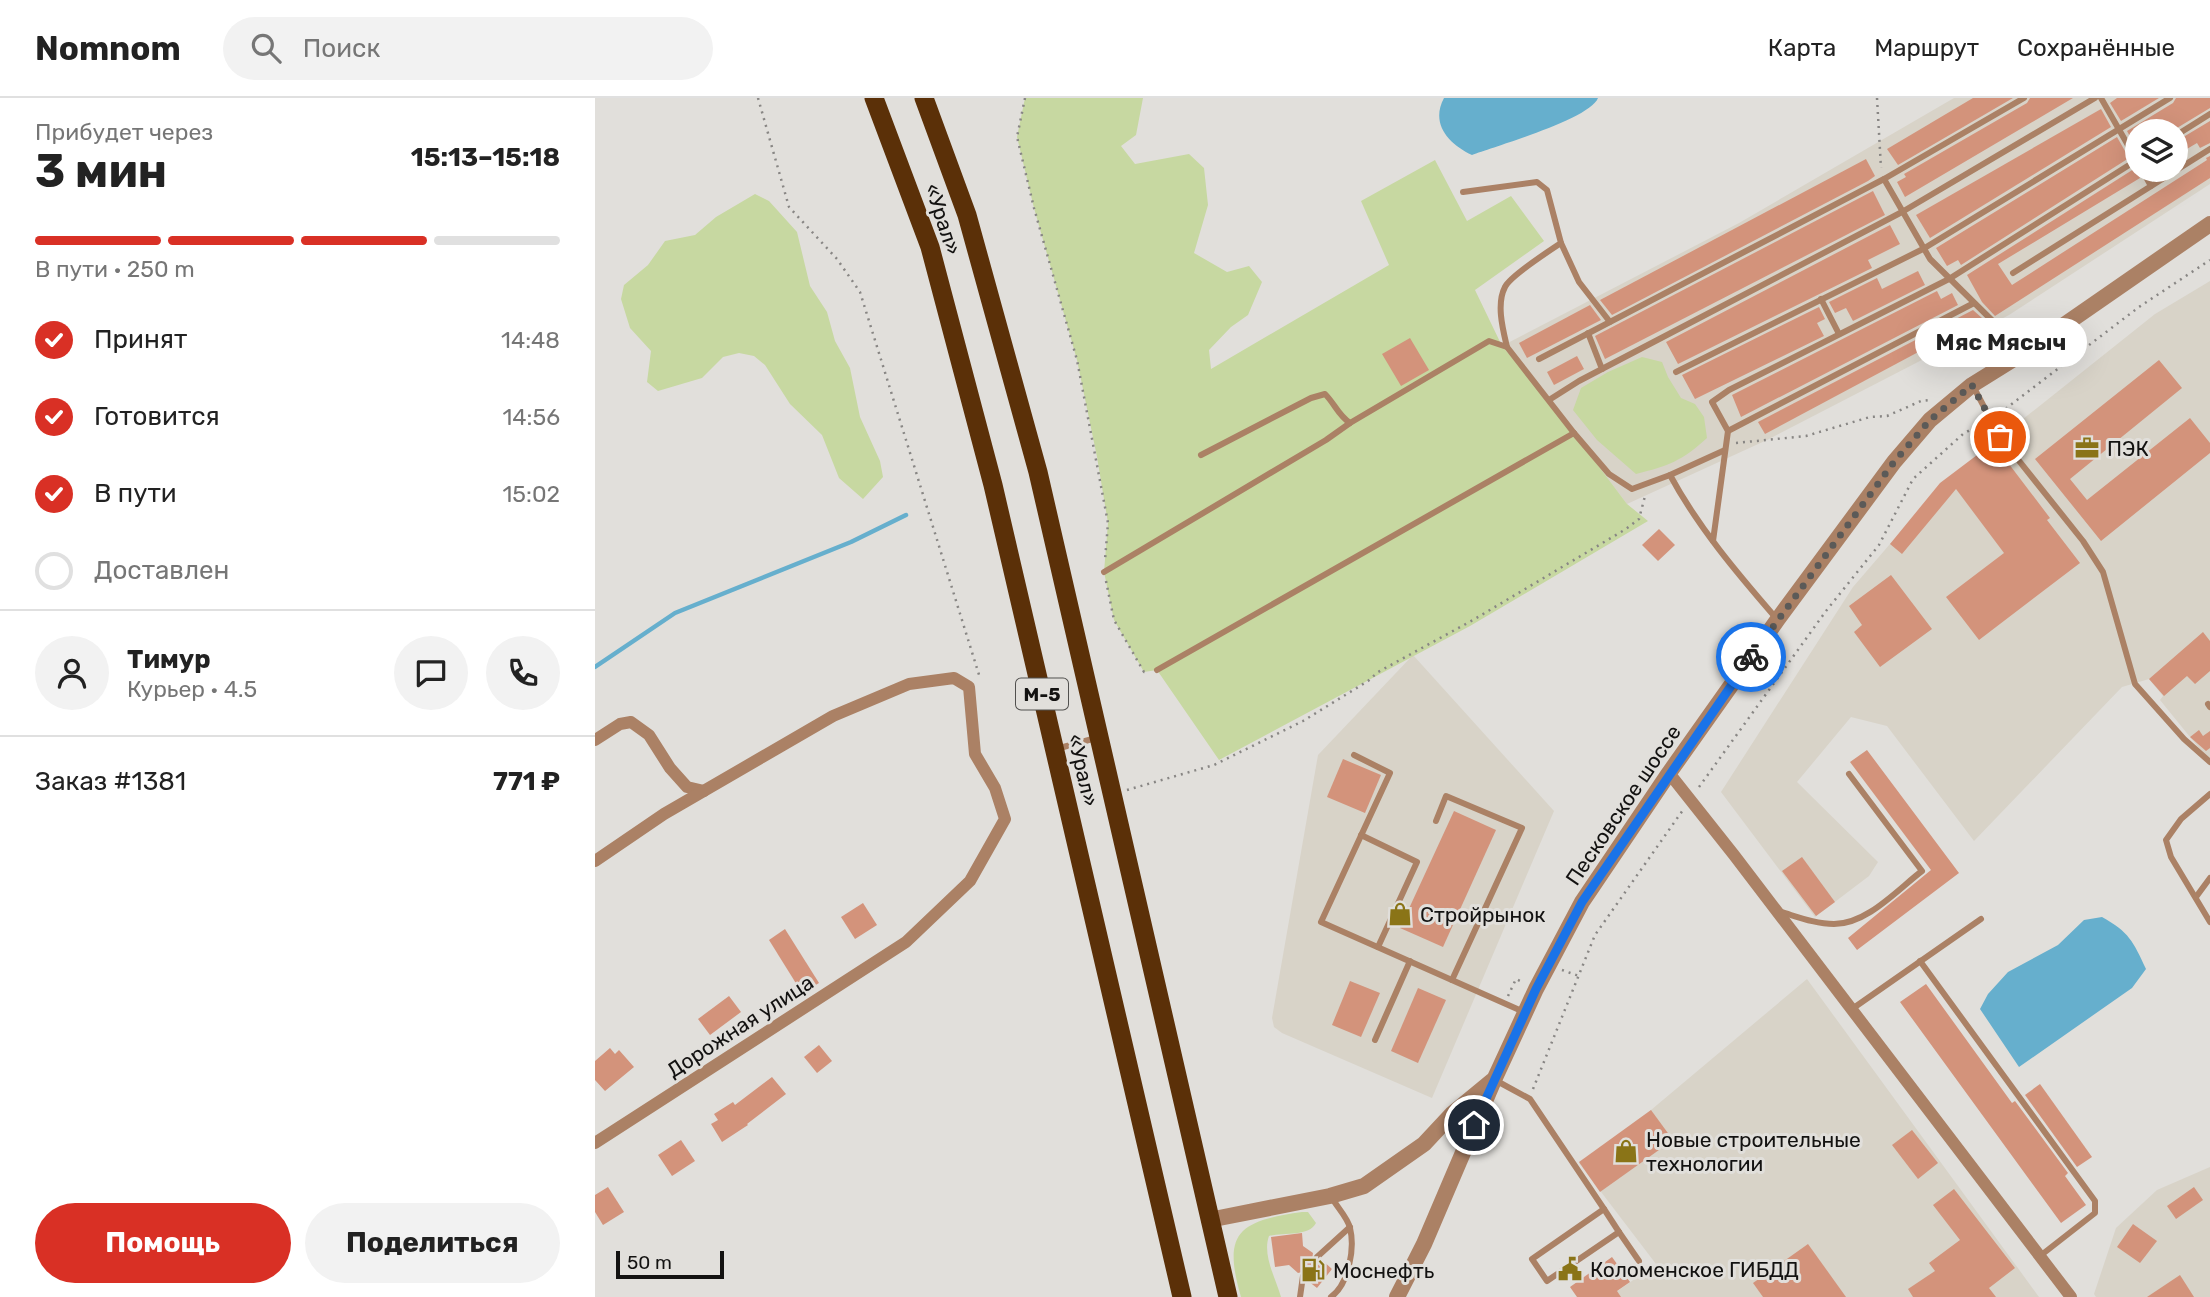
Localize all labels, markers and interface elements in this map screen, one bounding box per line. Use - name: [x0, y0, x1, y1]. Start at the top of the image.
- search box: [223, 17, 713, 80]
- text: Nomnom: [35, 29, 181, 68]
- icon: search: [247, 29, 285, 67]
- text: Поиск: [303, 33, 380, 64]
- text: Карта: [1768, 34, 1836, 62]
- text: Маршрут: [1874, 34, 1979, 62]
- text: Сохранённые: [2017, 34, 2175, 62]
- text: Прибудет через: [35, 118, 213, 146]
- map controls: [2125, 119, 2188, 182]
- button: layers: [2125, 119, 2188, 182]
- text: 15:13–15:18: [411, 142, 560, 173]
- text: 3 мин: [35, 144, 167, 199]
- street label: «Урал»: [920, 180, 966, 258]
- text: В пути · 250 m: [35, 255, 195, 283]
- callout: Мяс Мясыч: [1914, 318, 2086, 367]
- icon: check: [35, 321, 73, 359]
- text: Принят: [94, 324, 187, 355]
- text: 14:48: [501, 326, 560, 354]
- text: Мяс Мясыч: [1936, 328, 2066, 356]
- icon: check: [35, 398, 73, 436]
- text: Готовится: [94, 401, 220, 432]
- text: 14:56: [502, 403, 560, 431]
- pin: [1970, 407, 2030, 467]
- icon: bag: [1981, 418, 2019, 456]
- office icon: ПЭК: [2073, 434, 2101, 462]
- place label: ПЭК: [2107, 436, 2149, 461]
- icon: check: [35, 475, 73, 513]
- text: В пути: [94, 478, 177, 509]
- text: 15:02: [503, 480, 560, 508]
- text: Доставлен: [94, 555, 229, 586]
- courier: [1716, 622, 1786, 692]
- button: person: [35, 636, 109, 710]
- button: chat: [394, 636, 468, 710]
- button: phone: [486, 636, 560, 710]
- icon: bike: [1732, 638, 1770, 676]
- text: Тимур: [127, 644, 211, 675]
- text: Курьер · 4.5: [127, 675, 257, 703]
- road number: М-5: [1016, 678, 1068, 709]
- street label: Песковское шоссе: [1560, 720, 1686, 890]
- street label: «Урал»: [1063, 731, 1103, 809]
- text: Заказ #1381: [35, 766, 186, 797]
- text: 771 ₽: [493, 766, 560, 797]
- shop icon: Стройрынок: [1386, 900, 1414, 928]
- place label: Стройрынок: [1420, 902, 1546, 927]
- street label: Дорожная улица: [662, 969, 818, 1083]
- pin: [1444, 1095, 1504, 1155]
- icon: home: [1455, 1106, 1493, 1144]
- place label: Новые строительные технологии: [1646, 1127, 1861, 1176]
- shop icon: Новые строительные технологии: [1612, 1137, 1640, 1165]
- button: Помощь: [35, 1203, 291, 1283]
- button: Поделиться: [305, 1203, 560, 1283]
- scale bar: [616, 1248, 725, 1280]
- text: 50 m: [627, 1251, 672, 1274]
- public building icon: Коломенское ГИБДД: [1556, 1255, 1584, 1283]
- fuel station icon: Моснефть: [1299, 1256, 1327, 1284]
- place label: Коломенское ГИБДД: [1590, 1257, 1799, 1282]
- place label: Моснефть: [1333, 1258, 1434, 1283]

